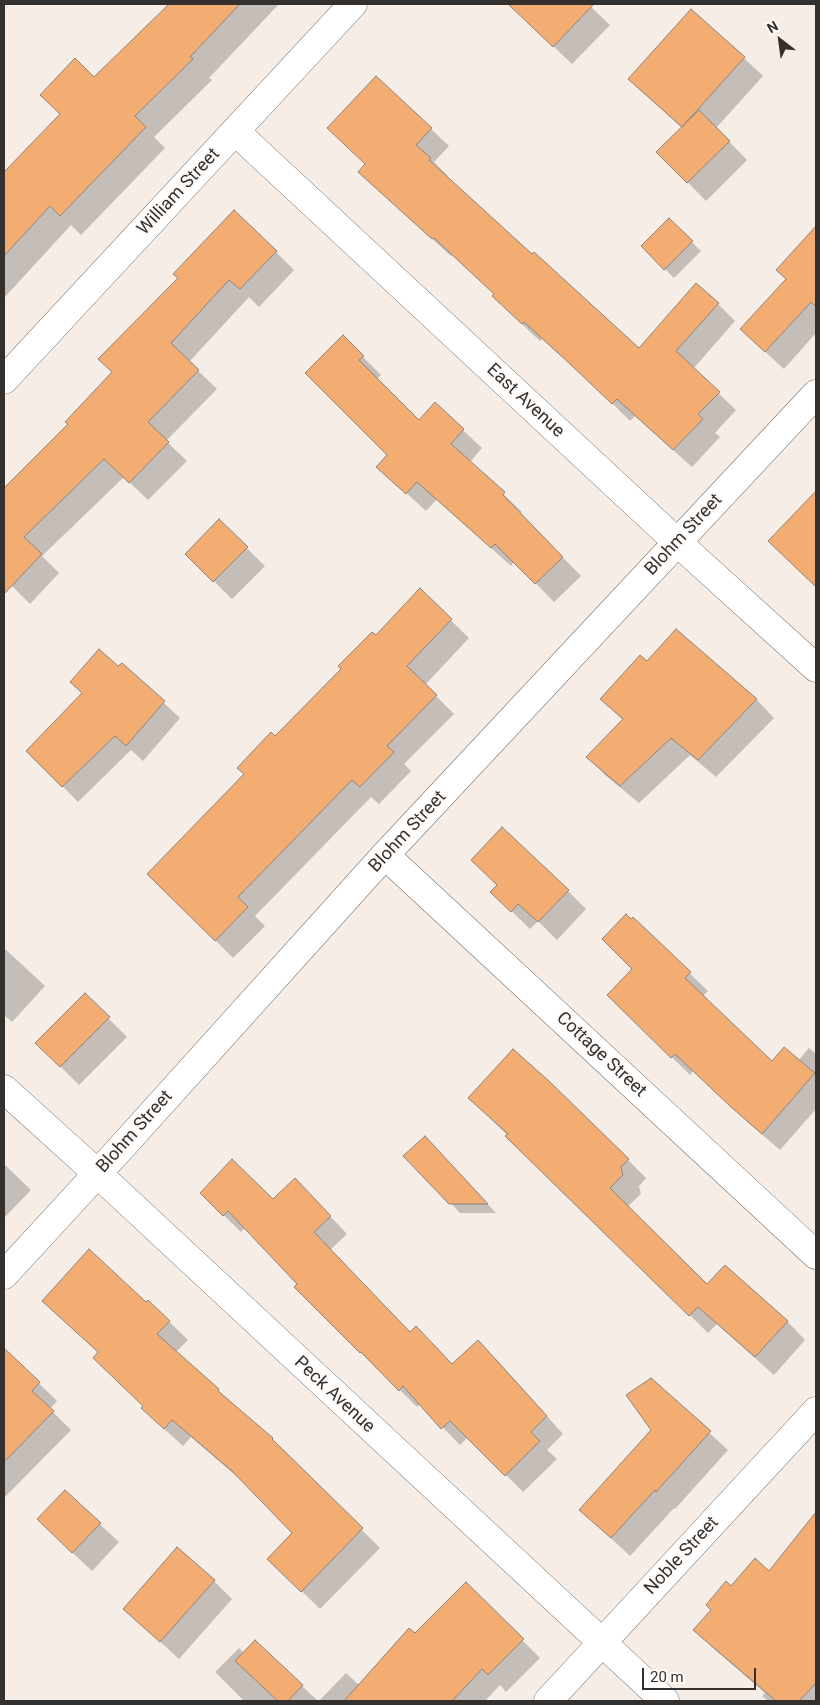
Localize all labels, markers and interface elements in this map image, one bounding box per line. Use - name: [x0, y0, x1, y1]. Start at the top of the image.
- north arrow: [755, 15, 805, 65]
- text: N: [764, 18, 781, 36]
- street label: William Street: [133, 144, 225, 240]
- street label: East Avenue: [482, 360, 568, 442]
- street label: Blohm Street: [641, 490, 727, 580]
- street label: Blohm Street: [365, 787, 451, 877]
- street label: Cottage Street: [552, 1008, 650, 1102]
- street label: Blohm Street: [92, 1086, 178, 1178]
- street label: Peck Avenue: [289, 1352, 379, 1438]
- street label: Noble Street: [640, 1512, 724, 1600]
- scale bar: [645, 1658, 759, 1690]
- text: 20 m: [650, 1668, 684, 1686]

